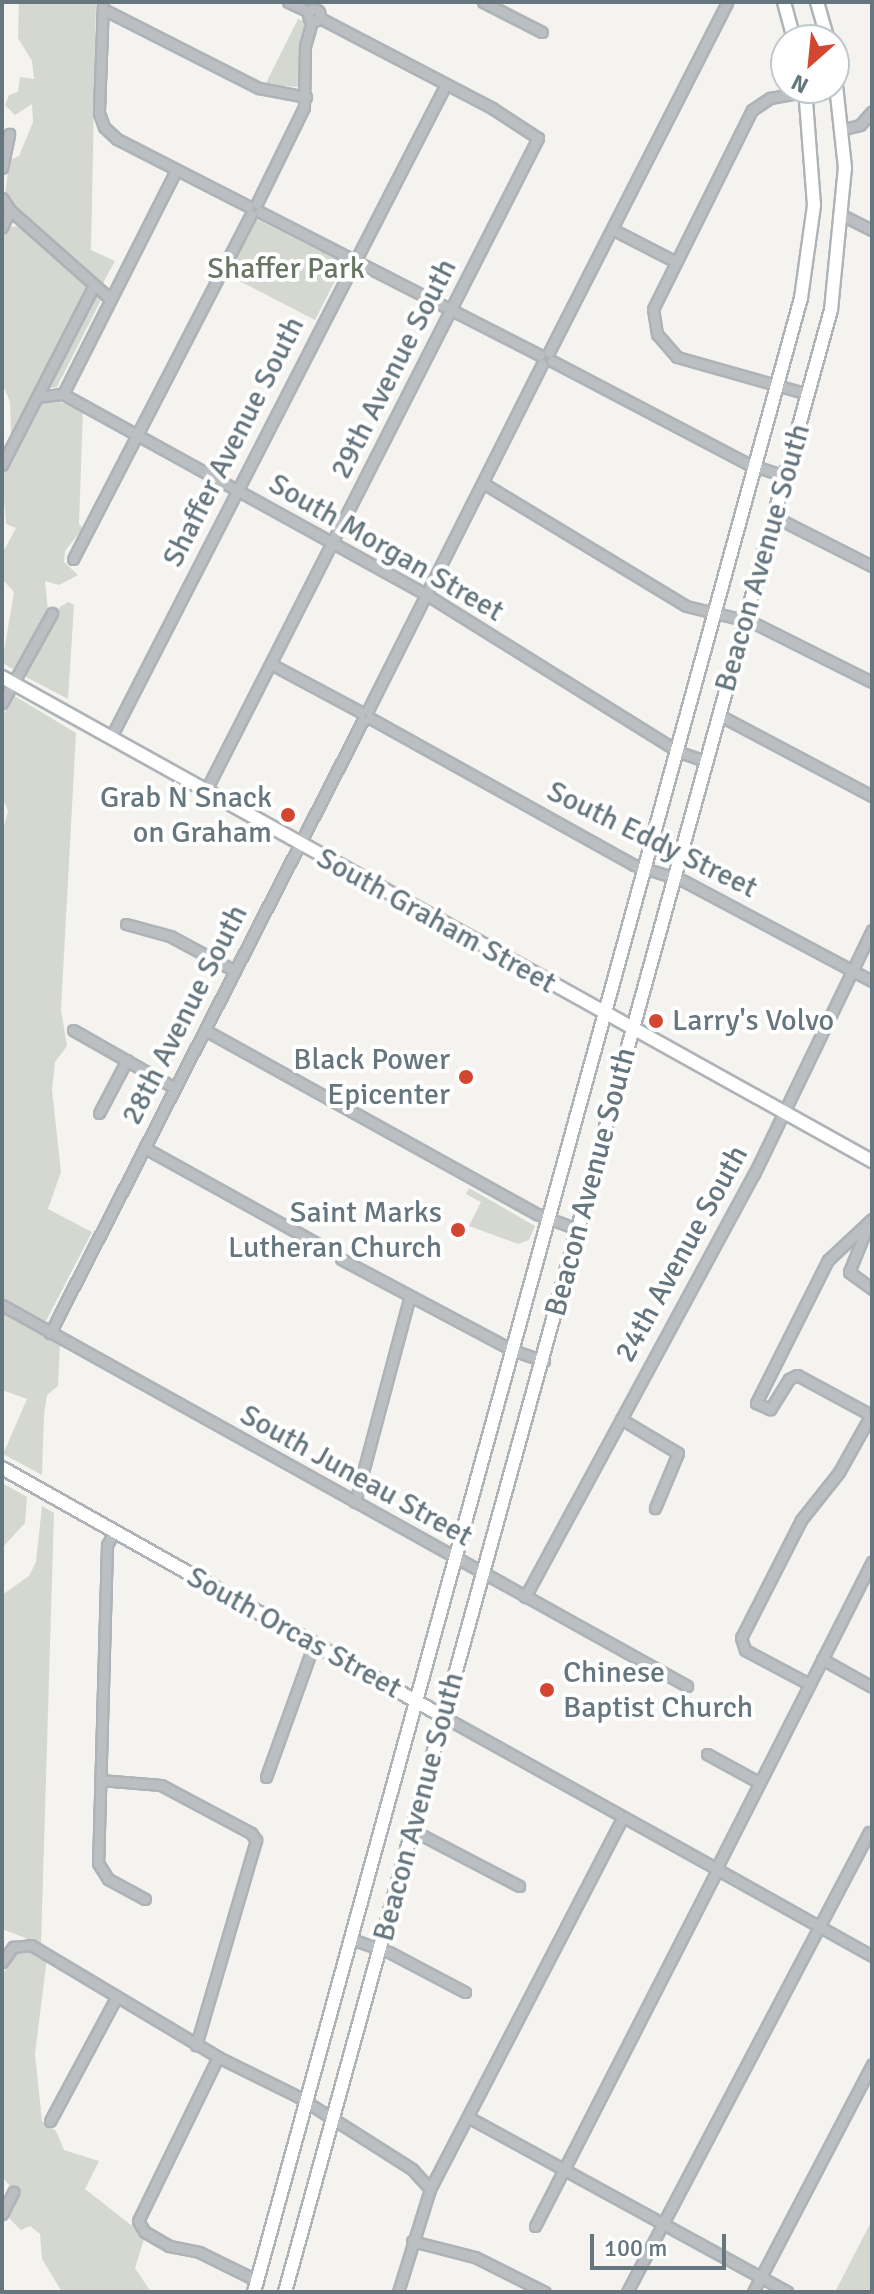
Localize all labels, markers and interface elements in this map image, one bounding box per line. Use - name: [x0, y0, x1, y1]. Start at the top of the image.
- north arrow: [770, 24, 850, 104]
- text: N: [787, 69, 813, 100]
- park label: Shaffer Park: [207, 251, 365, 287]
- street label: 29th Avenue South: [323, 253, 465, 485]
- street label: Shaffer Avenue South: [155, 311, 313, 573]
- street label: Beacon Avenue South: [708, 420, 818, 696]
- street label: South Morgan Street: [262, 466, 510, 630]
- street label: South Eddy Street: [541, 774, 763, 906]
- place label: Grab N Snack on Graham: [100, 780, 272, 850]
- marker: Grab N Snack on Graham: [279, 806, 297, 824]
- street label: South Graham Street: [310, 840, 562, 1002]
- street label: 28th Avenue South: [114, 899, 256, 1131]
- place label: Larry's Volvo: [672, 1003, 834, 1039]
- marker: Larry's Volvo: [647, 1012, 665, 1030]
- place label: Black Power Epicenter: [293, 1042, 450, 1112]
- street label: Beacon Avenue South: [538, 1044, 644, 1320]
- marker: Black Power Epicenter: [457, 1068, 475, 1086]
- street label: 24th Avenue South: [608, 1140, 756, 1368]
- place label: Saint Marks Lutheran Church: [228, 1195, 442, 1266]
- marker: Saint Marks Lutheran Church: [449, 1221, 467, 1239]
- street label: South Juneau Street: [234, 1397, 478, 1555]
- street label: South Orcas Street: [181, 1559, 407, 1707]
- place label: Chinese Baptist Church: [563, 1655, 753, 1726]
- street label: Beacon Avenue South: [366, 1669, 472, 1945]
- marker: Chinese Baptist Church: [538, 1681, 556, 1699]
- scale bar: [594, 2218, 730, 2268]
- text: 100 m: [604, 2233, 667, 2263]

